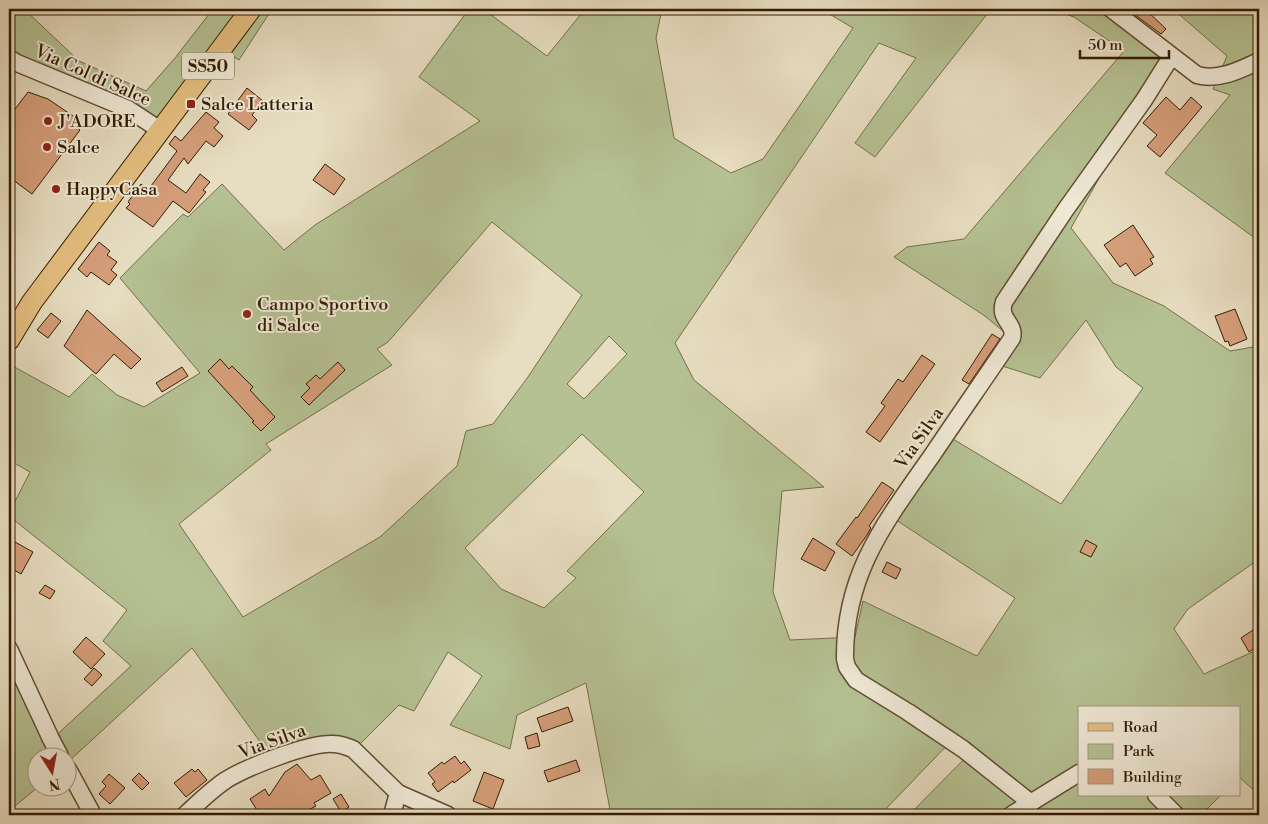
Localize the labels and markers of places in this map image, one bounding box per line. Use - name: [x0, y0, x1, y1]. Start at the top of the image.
- place label: Salce Latteria: [201, 93, 314, 116]
- marker: Salce Latteria: [185, 98, 197, 110]
- place label: J'ADORE: [57, 110, 136, 133]
- marker: J'ADORE: [42, 115, 54, 127]
- place label: Salce: [57, 136, 100, 159]
- marker: Salce: [41, 141, 53, 153]
- place label: HappyCasa: [66, 178, 158, 201]
- marker: HappyCasa: [50, 183, 62, 195]
- place label: Campo Sportivo di Salce: [257, 293, 389, 337]
- marker: Campo Sportivo di Salce: [241, 308, 253, 320]

